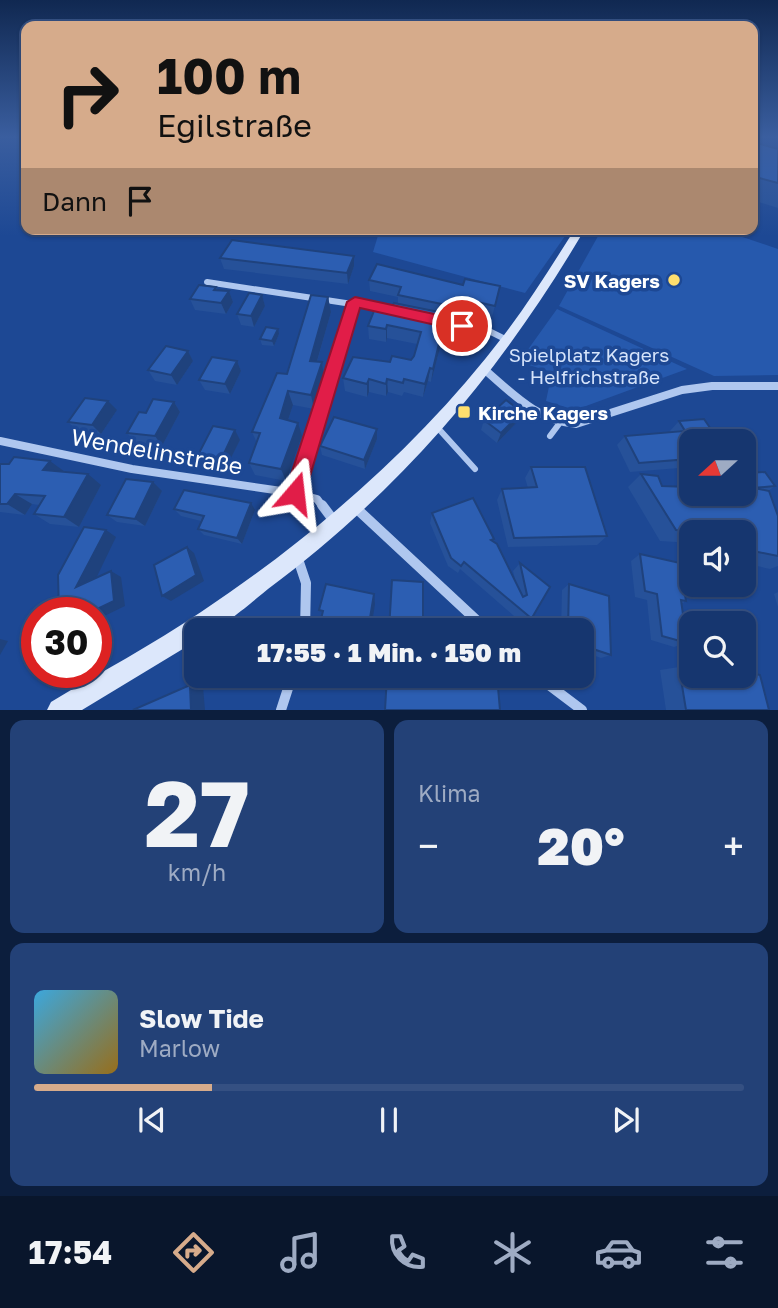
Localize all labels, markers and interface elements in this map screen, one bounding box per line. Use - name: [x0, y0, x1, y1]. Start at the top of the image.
- text: 100 m: [157, 46, 301, 105]
- icon: right: [42, 49, 133, 140]
- text: Egilstraße: [157, 106, 312, 144]
- icon: arrive: [121, 182, 159, 220]
- text: Dann: [42, 186, 107, 217]
- place label: SV Kagers: [564, 269, 660, 292]
- marker: SV Kagers: [666, 272, 682, 288]
- pin: [432, 296, 492, 356]
- icon: arrive: [443, 307, 481, 345]
- park label: Spielplatz Kagers - Helfrichstraße: [509, 343, 669, 388]
- place label: Kirche Kagers: [478, 401, 608, 424]
- marker: Kirche Kagers: [456, 404, 472, 420]
- street label: Wendelinstraße: [69, 422, 245, 480]
- north arrow: [679, 429, 756, 506]
- map controls: [679, 429, 756, 688]
- position arrow: [258, 456, 332, 530]
- button: sound: [679, 520, 756, 597]
- speed limit sign: 30: [21, 597, 112, 688]
- button: search: [679, 611, 756, 688]
- text: 17:55 · 1 Min. · 150 m: [257, 637, 521, 668]
- text: 27: [144, 758, 250, 867]
- text: Klima: [418, 779, 481, 807]
- text: 20°: [538, 814, 624, 876]
- text: −: [418, 823, 439, 868]
- text: +: [723, 823, 744, 868]
- text: km/h: [168, 858, 226, 886]
- text: Slow Tide: [139, 1003, 264, 1034]
- text: Marlow: [139, 1034, 220, 1062]
- icon: previous: [133, 1101, 171, 1139]
- icon: pause: [370, 1101, 408, 1139]
- icon: next: [607, 1101, 645, 1139]
- icon: directions: [169, 1228, 218, 1277]
- icon: music: [276, 1228, 325, 1277]
- icon: phone: [382, 1228, 431, 1277]
- icon: climate: [488, 1228, 537, 1277]
- icon: car: [594, 1228, 643, 1277]
- icon: filters: [700, 1228, 749, 1277]
- text: 17:54: [29, 1233, 112, 1271]

